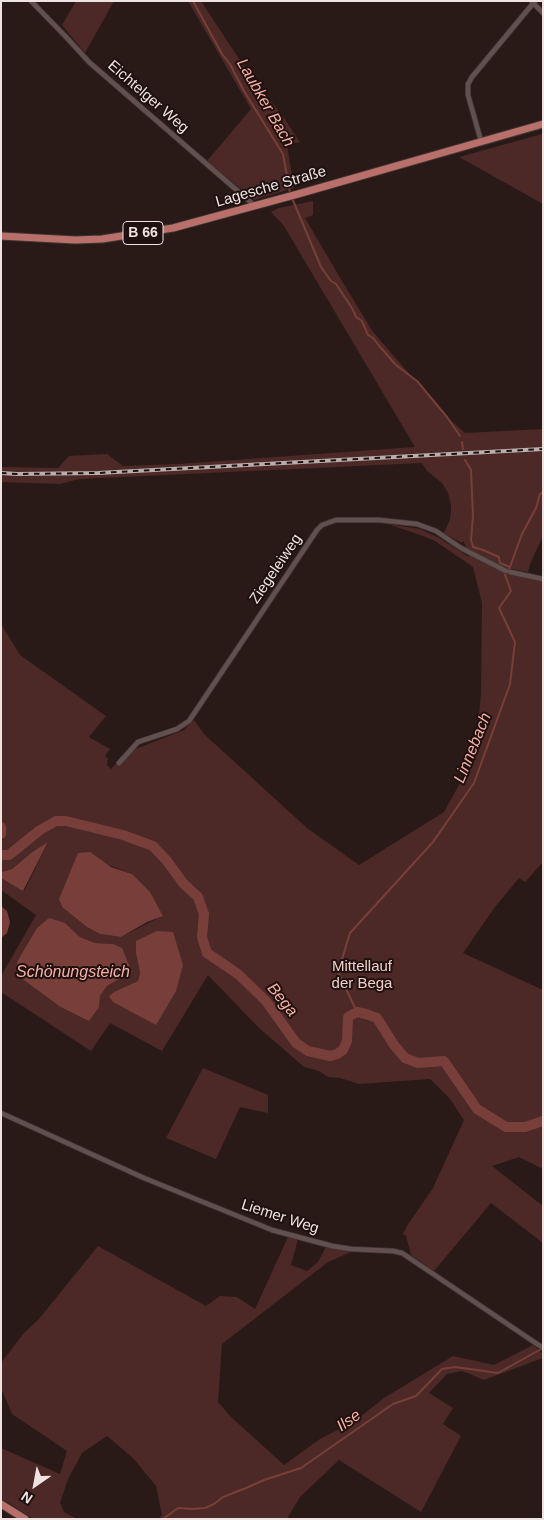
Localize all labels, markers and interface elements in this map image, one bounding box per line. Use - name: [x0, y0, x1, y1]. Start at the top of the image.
- water label: Laubker Bach: [232, 55, 298, 151]
- street label: Eichtelger Weg: [104, 57, 192, 137]
- street label: Lagesche Straße: [214, 163, 328, 211]
- road number: B 66: [123, 222, 163, 244]
- street label: Ziegeleiweg: [246, 531, 306, 607]
- water label: Linnebach: [450, 710, 496, 786]
- park label: Mittellauf der Bega: [332, 958, 392, 993]
- water label: Schönungsteich: [16, 963, 130, 983]
- water label: Bega: [263, 979, 301, 1021]
- street label: Liemer Weg: [239, 1196, 321, 1238]
- water label: Ilse: [333, 1406, 365, 1436]
- north arrow: [10, 1460, 60, 1510]
- text: N: [18, 1488, 35, 1507]

